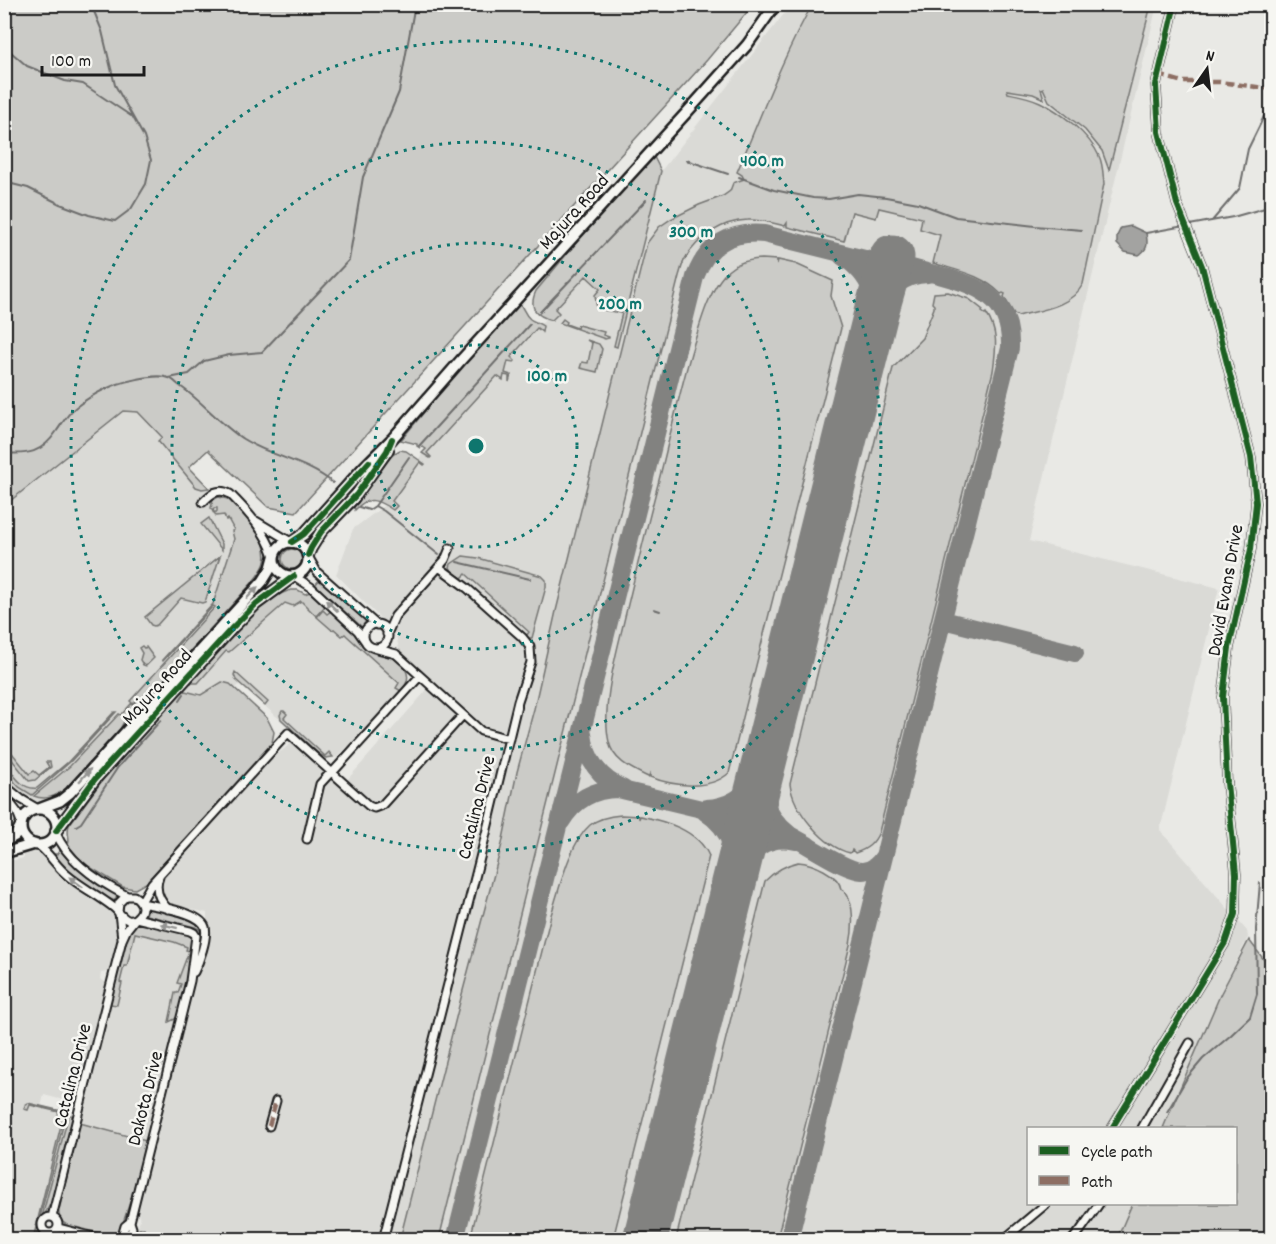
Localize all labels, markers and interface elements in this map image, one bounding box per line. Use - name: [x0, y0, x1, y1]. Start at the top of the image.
- scale bar: [42, 39, 144, 77]
- north arrow: [1177, 39, 1237, 99]
- text: N: [1203, 45, 1217, 69]
- text: 100 m: [51, 50, 91, 75]
- text: 400 m: [740, 150, 784, 175]
- street label: Majura Road: [533, 169, 617, 257]
- text: 300 m: [669, 221, 713, 246]
- text: 200 m: [598, 293, 642, 318]
- text: 100 m: [527, 365, 567, 390]
- centre of rings: [466, 436, 486, 456]
- street label: David Evans Drive: [1202, 522, 1252, 659]
- one-way arrow: [245, 585, 259, 600]
- one-way arrow: [324, 599, 339, 613]
- street label: Majura Road: [116, 644, 200, 732]
- street label: Catalina Drive: [451, 753, 504, 863]
- one-way arrow: [79, 768, 92, 783]
- one-way arrow: [68, 876, 83, 888]
- one-way arrow: [160, 920, 178, 930]
- street label: Catalina Drive: [47, 1021, 100, 1131]
- street label: Dakota Drive: [122, 1048, 172, 1149]
- legend: [1027, 1127, 1237, 1205]
- text: Cycle path: [1081, 1141, 1152, 1166]
- text: Path: [1081, 1171, 1113, 1196]

